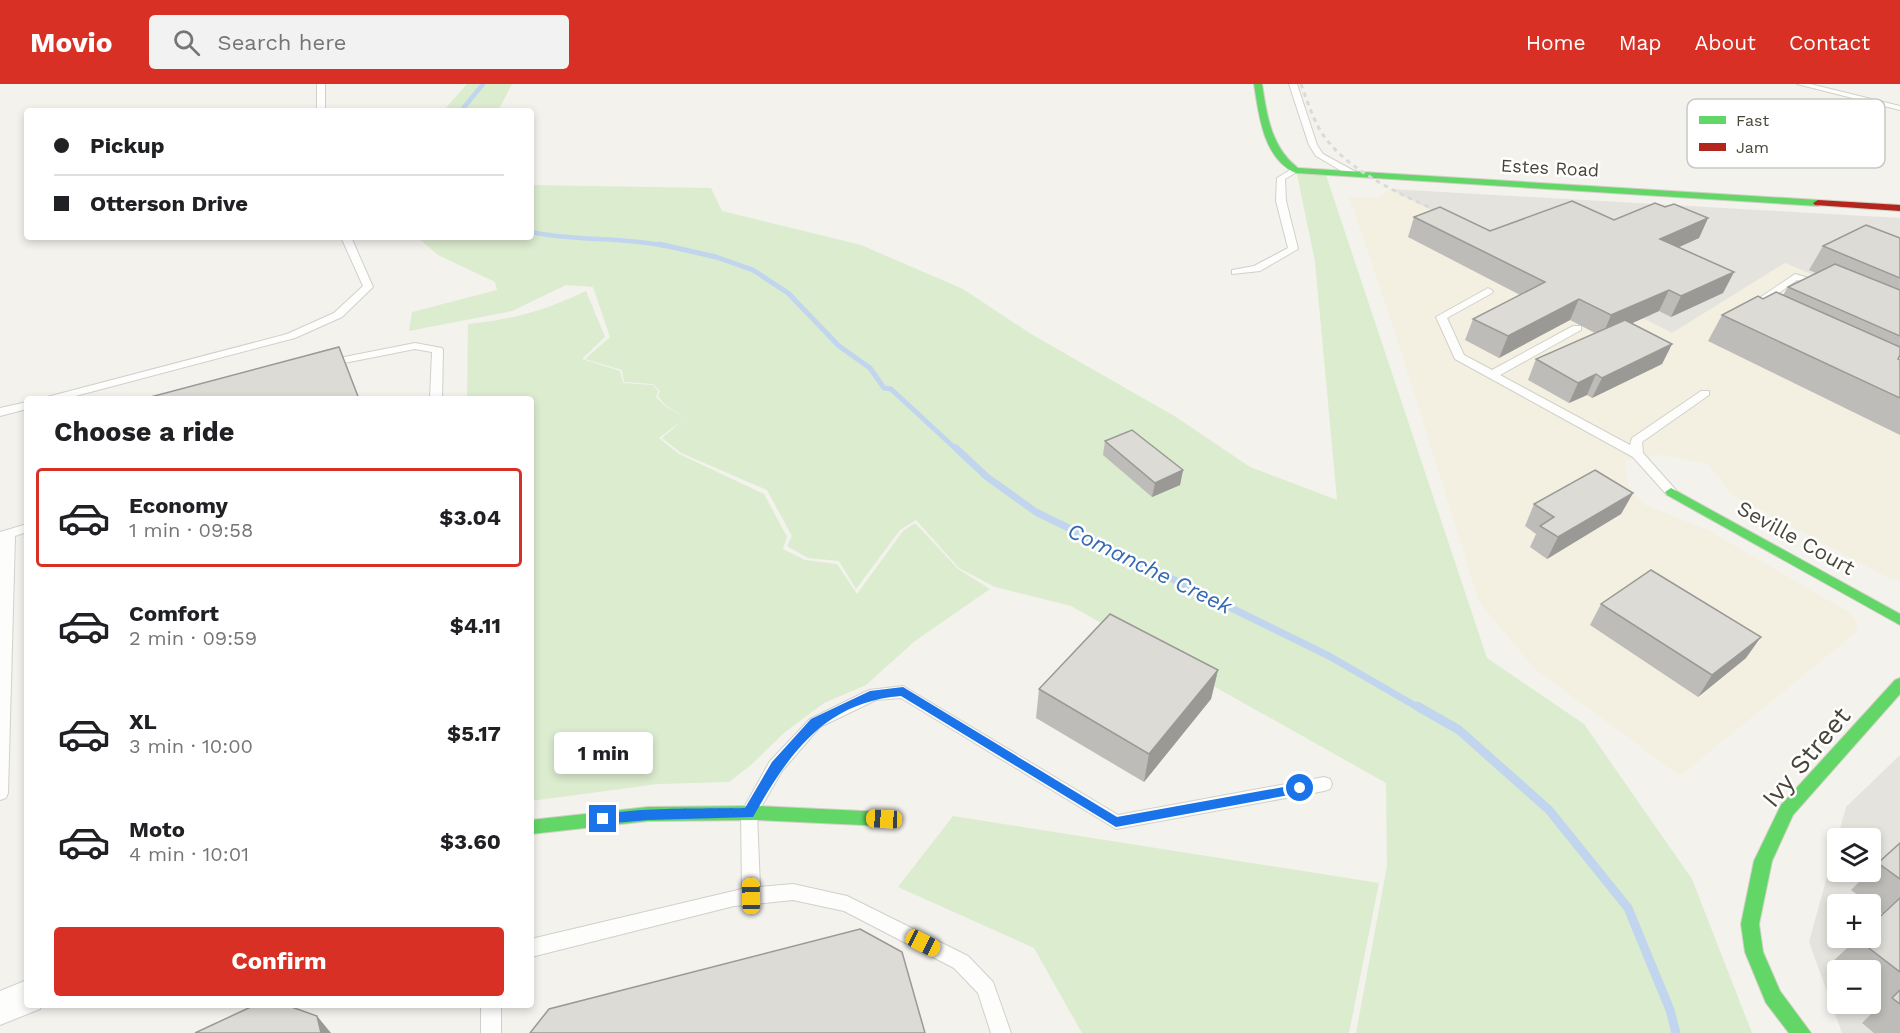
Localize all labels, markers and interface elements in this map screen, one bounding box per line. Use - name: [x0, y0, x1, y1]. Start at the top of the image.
- search box: [149, 15, 569, 69]
- text: Movio: [30, 26, 113, 59]
- icon: search: [170, 26, 203, 59]
- text: Search here: [218, 30, 347, 55]
- text: Home: [1526, 30, 1586, 55]
- text: Map: [1619, 30, 1662, 55]
- text: About: [1695, 30, 1756, 55]
- text: Contact: [1789, 30, 1870, 55]
- legend: [1687, 99, 1885, 168]
- text: Fast: [1736, 111, 1769, 130]
- text: Pickup: [90, 133, 165, 158]
- text: Jam: [1736, 138, 1769, 157]
- street label: Estes Road: [1500, 154, 1600, 181]
- text: Otterson Drive: [90, 191, 248, 216]
- text: Choose a ride: [54, 416, 234, 448]
- icon: car: [57, 491, 111, 545]
- text: Economy: [129, 493, 228, 518]
- street label: Seville Court: [1733, 495, 1860, 580]
- text: $3.04: [439, 505, 501, 530]
- text: 1 min · 09:58: [129, 518, 253, 542]
- water label: Comanche Creek: [1063, 518, 1237, 620]
- icon: car: [57, 599, 111, 653]
- text: Comfort: [129, 601, 219, 626]
- text: $4.11: [450, 613, 501, 638]
- text: 2 min · 09:59: [129, 626, 257, 650]
- street label: Ivy Street: [1756, 701, 1856, 813]
- icon: car: [57, 707, 111, 761]
- text: XL: [129, 709, 157, 734]
- text: $5.17: [447, 721, 501, 746]
- callout: 1 min: [554, 732, 652, 774]
- text: 3 min · 10:00: [129, 734, 253, 758]
- text: 1 min: [578, 741, 629, 765]
- route start: [1286, 774, 1313, 801]
- route end: [589, 805, 616, 832]
- car: [866, 809, 902, 829]
- icon: car: [57, 815, 111, 869]
- text: Moto: [129, 817, 185, 842]
- map controls: [1827, 828, 1881, 1014]
- button: layers: [1827, 828, 1881, 882]
- text: $3.60: [440, 829, 501, 854]
- text: 4 min · 10:01: [129, 842, 249, 866]
- car: [742, 878, 760, 914]
- button: +: [1827, 894, 1881, 948]
- button: Confirm: [54, 927, 504, 996]
- car: [903, 927, 943, 959]
- button: −: [1827, 960, 1881, 1014]

